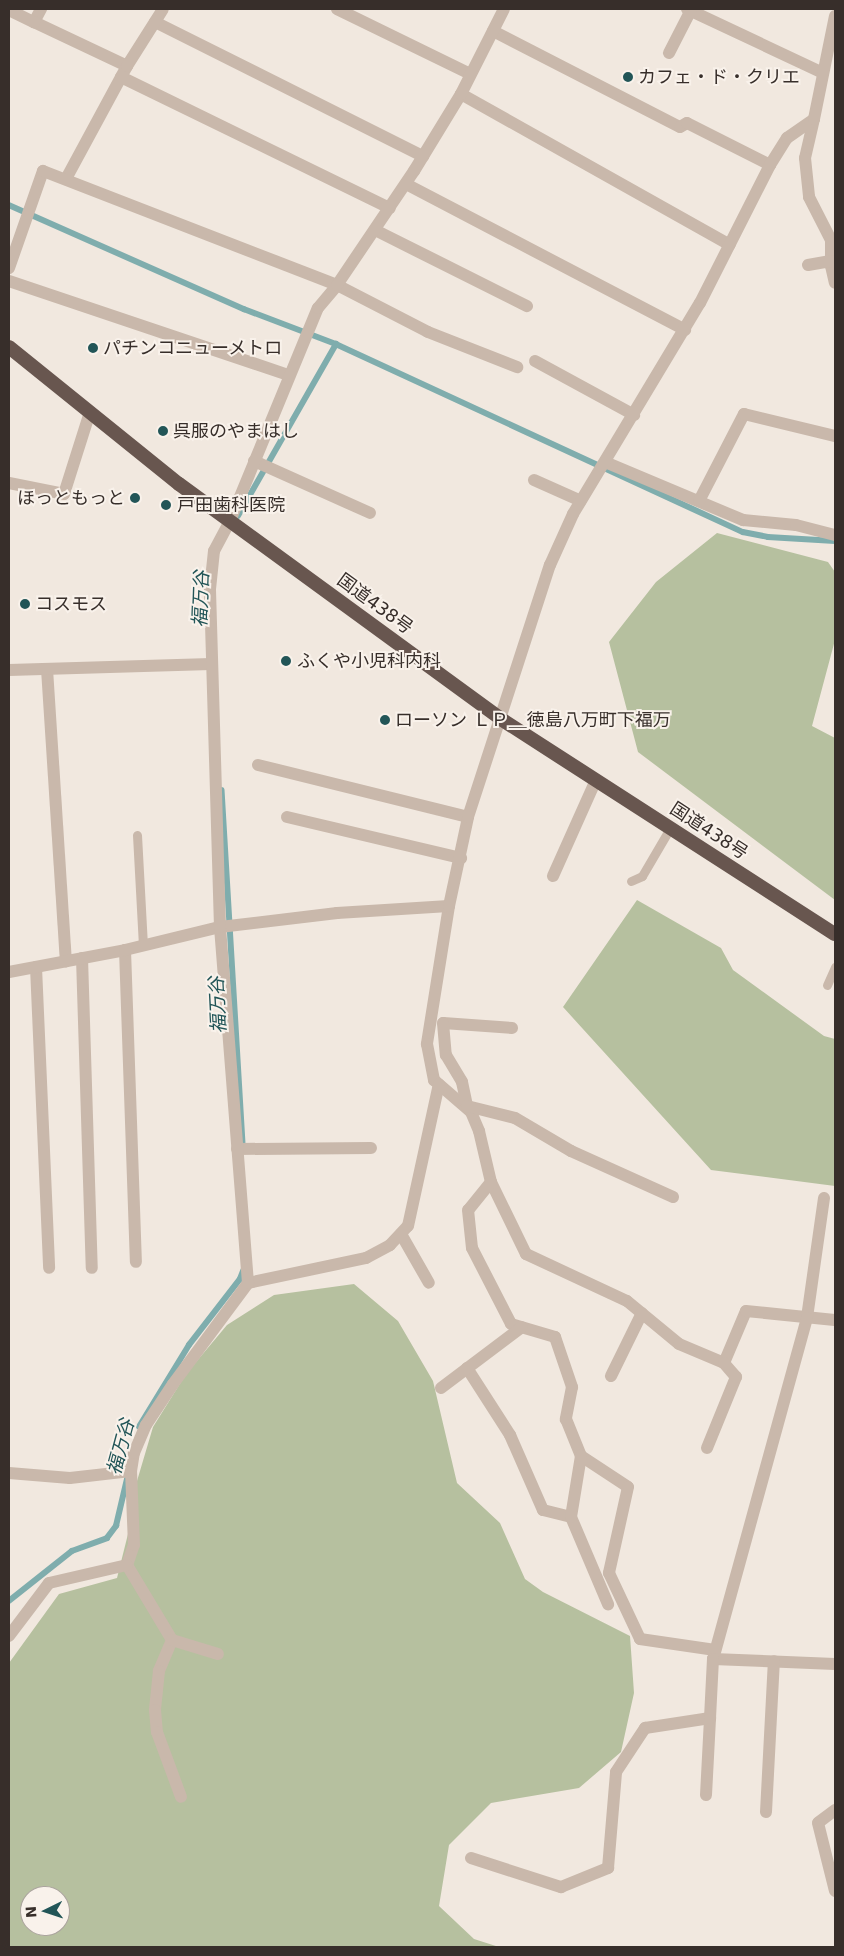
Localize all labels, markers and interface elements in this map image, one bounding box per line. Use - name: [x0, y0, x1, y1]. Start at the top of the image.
- place label: カフェ・ド・クリエ: [638, 66, 800, 88]
- marker: カフェ・ド・クリエ: [622, 71, 634, 83]
- place label: パチンコニューメトロ: [103, 337, 283, 359]
- marker: パチンコニューメトロ: [87, 342, 99, 354]
- place label: 呉服のやまはし: [173, 420, 299, 442]
- marker: 呉服のやまはし: [157, 425, 169, 437]
- place label: ほっともっと: [17, 487, 125, 509]
- marker: ほっともっと: [129, 492, 141, 504]
- place label: 戸田歯科医院: [177, 494, 285, 516]
- marker: 戸田歯科医院: [159, 498, 173, 512]
- street label: 国道438号: [333, 569, 417, 639]
- water label: 福万谷: [189, 570, 213, 628]
- place label: コスモス: [35, 593, 107, 615]
- marker: コスモス: [19, 598, 31, 610]
- place label: ふくや小児科内科: [297, 650, 441, 672]
- marker: ふくや小児科内科: [279, 654, 293, 668]
- place label: ローソン ＬＰ＿徳島八万町下福万: [395, 709, 671, 731]
- marker: ローソン ＬＰ＿徳島八万町下福万: [379, 714, 391, 726]
- street label: 国道438号: [666, 798, 752, 864]
- water label: 福万谷: [205, 976, 231, 1034]
- water label: 福万谷: [103, 1417, 139, 1477]
- north arrow: [20, 1886, 70, 1936]
- text: N: [23, 1906, 39, 1918]

